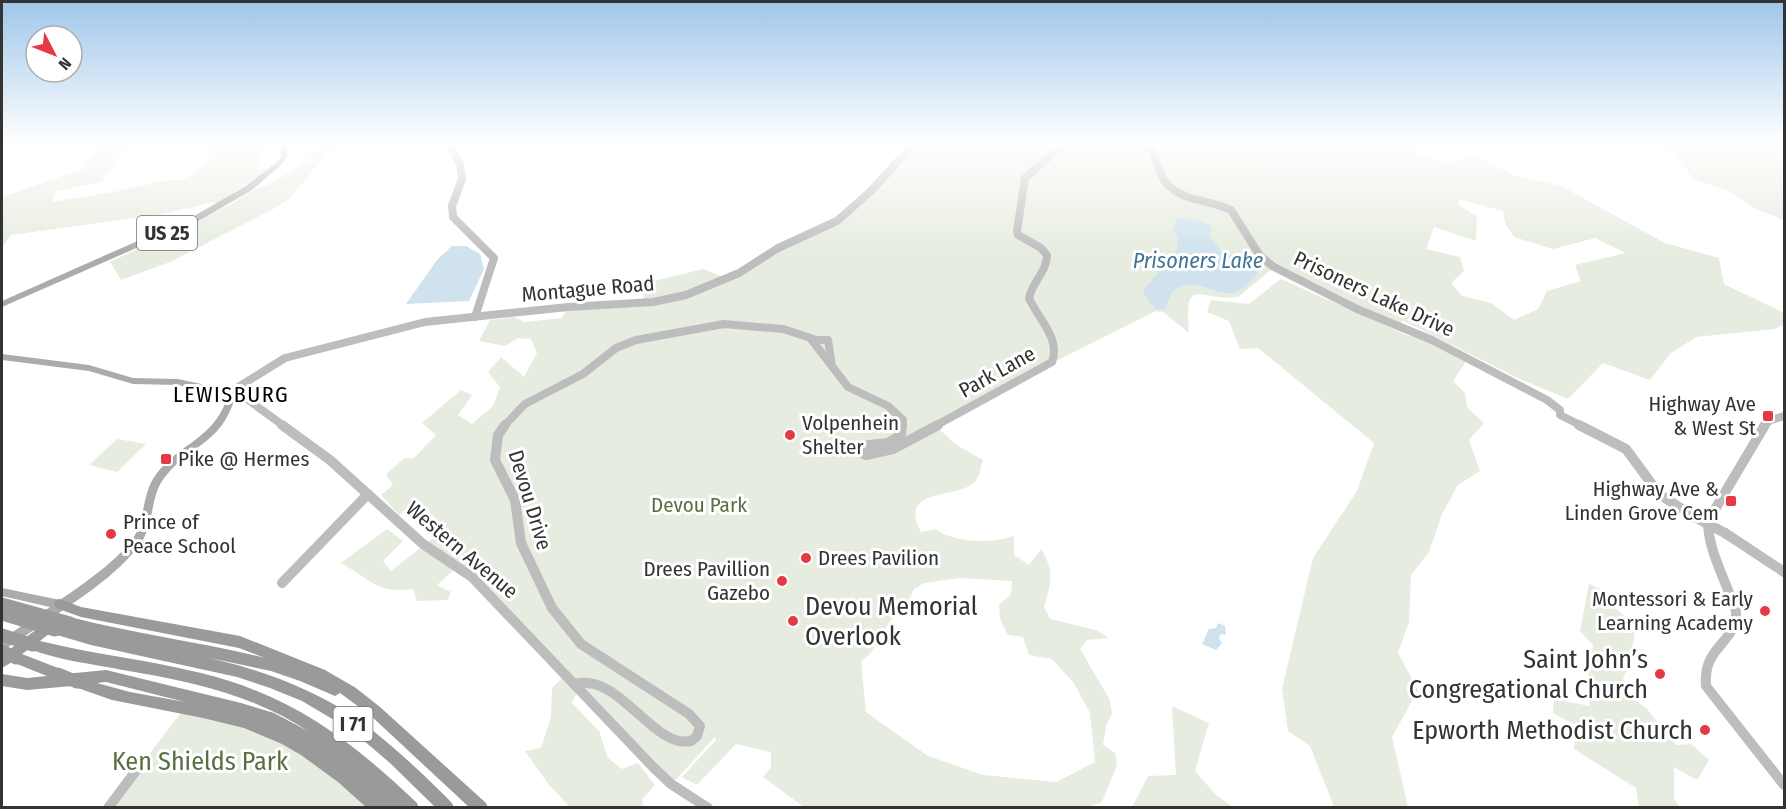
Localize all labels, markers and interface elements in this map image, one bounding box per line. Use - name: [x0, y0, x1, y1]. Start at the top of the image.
- north arrow: [24, 24, 84, 84]
- text: N: [55, 54, 75, 74]
- road number: US 25: [137, 216, 197, 250]
- street label: Prisoners Lake Drive: [1289, 245, 1459, 343]
- water label: Prisoners Lake: [1133, 247, 1263, 274]
- street label: Montague Road: [520, 270, 656, 308]
- street label: Park Lane: [954, 340, 1040, 404]
- district label: LEWISBURG: [173, 381, 289, 408]
- place label: Highway Ave & West St: [1649, 391, 1756, 441]
- marker: Highway Ave & West St: [1761, 409, 1775, 423]
- place label: Volpenhein Shelter: [802, 410, 899, 460]
- marker: Volpenhein Shelter: [783, 428, 797, 442]
- place label: Pike @ Hermes: [178, 446, 309, 472]
- street label: Devou Drive: [502, 447, 558, 553]
- marker: Pike @ Hermes: [159, 452, 173, 466]
- place label: Highway Ave & Linden Grove Cem: [1565, 476, 1719, 526]
- park label: Devou Park: [651, 492, 747, 518]
- marker: Highway Ave & Linden Grove Cem: [1724, 494, 1738, 508]
- street label: Western Avenue: [401, 496, 523, 604]
- place label: Prince of Peace School: [123, 509, 236, 559]
- marker: Prince of Peace School: [104, 527, 118, 541]
- place label: Drees Pavilion: [818, 545, 939, 571]
- marker: Drees Pavilion: [799, 551, 813, 565]
- place label: Drees Pavillion Gazebo: [643, 556, 770, 606]
- marker: Drees Pavillion Gazebo: [775, 574, 789, 588]
- place label: Montessori & Early Learning Academy: [1592, 586, 1754, 636]
- place label: Devou Memorial Overlook: [805, 591, 978, 652]
- marker: Montessori & Early Learning Academy: [1758, 604, 1772, 618]
- marker: Devou Memorial Overlook: [786, 614, 800, 628]
- place label: Saint John’s Congregational Church: [1409, 644, 1648, 705]
- marker: Saint John’s Congregational Church: [1653, 667, 1667, 681]
- road number: I 71: [334, 707, 372, 741]
- place label: Epworth Methodist Church: [1412, 715, 1693, 746]
- marker: Epworth Methodist Church: [1698, 723, 1712, 737]
- park label: Ken Shields Park: [112, 746, 289, 777]

